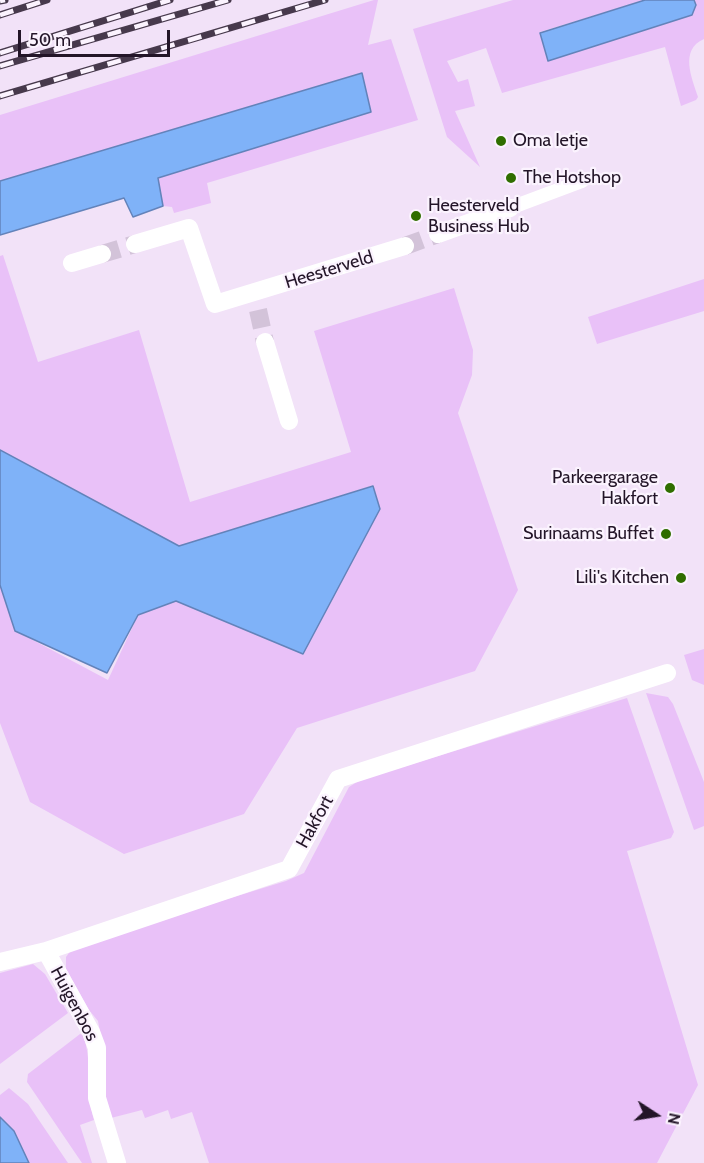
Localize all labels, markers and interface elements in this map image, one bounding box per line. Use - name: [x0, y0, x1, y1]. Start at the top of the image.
- scale bar: [21, 18, 172, 56]
- text: 50 m: [29, 29, 71, 51]
- place label: Oma Ietje: [513, 130, 588, 152]
- marker: Oma Ietje: [494, 134, 508, 148]
- place label: The Hotshop: [523, 167, 621, 189]
- marker: The Hotshop: [504, 171, 518, 185]
- place label: Heesterveld Business Hub: [428, 195, 530, 238]
- marker: Heesterveld Business Hub: [409, 209, 423, 223]
- street label: Heesterveld: [282, 246, 376, 294]
- place label: Parkeergarage Hakfort: [552, 467, 658, 510]
- marker: Parkeergarage Hakfort: [663, 481, 677, 495]
- place label: Surinaams Buffet: [523, 523, 654, 545]
- marker: Surinaams Buffet: [659, 527, 673, 541]
- place label: Lili's Kitchen: [576, 567, 669, 589]
- marker: Lili's Kitchen: [674, 571, 688, 585]
- street label: Hakfort: [292, 792, 338, 852]
- street label: Huigenbos: [45, 963, 103, 1045]
- north arrow: [626, 1085, 686, 1145]
- text: N: [664, 1111, 685, 1126]

